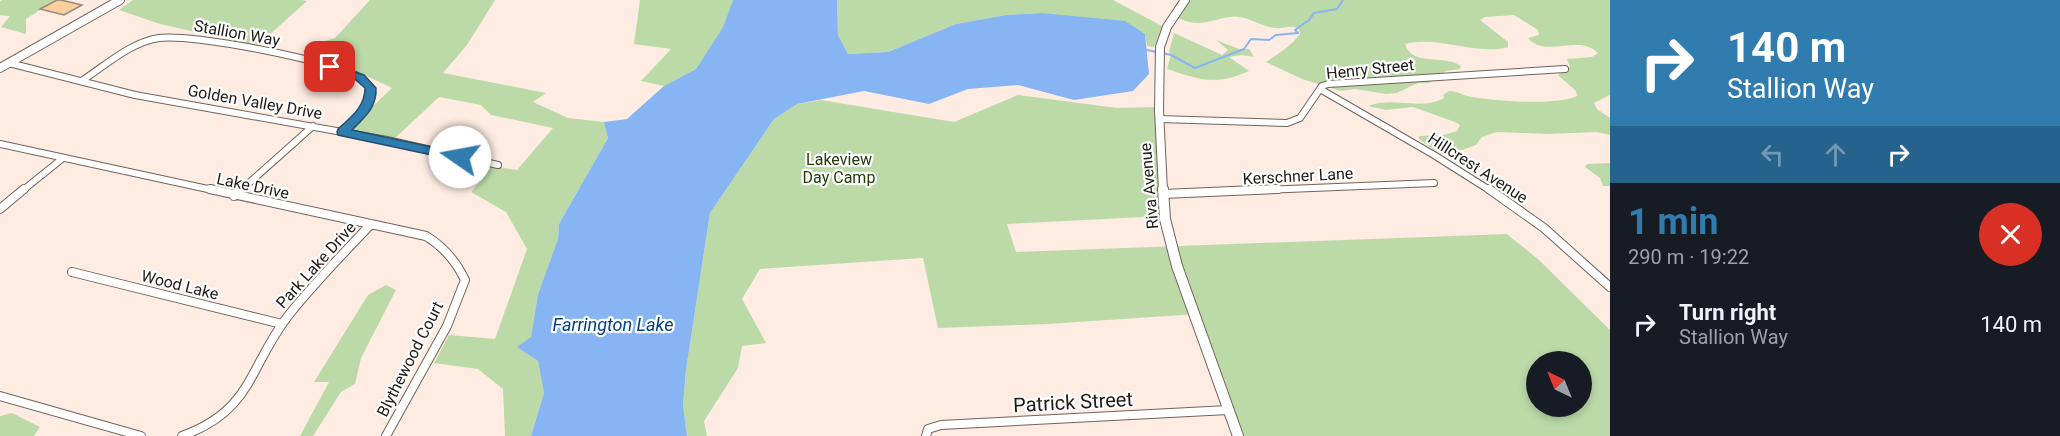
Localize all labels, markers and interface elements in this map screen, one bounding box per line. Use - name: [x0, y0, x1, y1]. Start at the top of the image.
- street label: Stallion Way: [192, 16, 282, 50]
- text: 140 m: [1727, 23, 1846, 72]
- icon: right: [1628, 24, 1706, 102]
- pin: [304, 41, 355, 92]
- icon: arrive: [313, 50, 346, 83]
- street label: Henry Street: [1325, 55, 1415, 83]
- text: Stallion Way: [1727, 73, 1874, 105]
- street label: Golden Valley Drive: [186, 81, 324, 123]
- position arrow: [428, 125, 492, 189]
- street label: Hillcrest Avenue: [1425, 129, 1531, 207]
- icon: left: [1756, 138, 1789, 171]
- icon: ahead: [1819, 138, 1852, 171]
- icon: right: [1882, 138, 1915, 171]
- street label: Riva Avenue: [1136, 142, 1162, 230]
- park label: Lakeview Day Camp: [803, 150, 875, 187]
- street label: Kerschner Lane: [1242, 164, 1354, 188]
- street label: Lake Drive: [215, 169, 291, 203]
- text: 1 min: [1628, 201, 1719, 243]
- button: close: [1979, 203, 2042, 266]
- street label: Park Lake Drive: [272, 218, 360, 312]
- text: 290 m · 19:22: [1628, 245, 1749, 269]
- street label: Wood Lake: [139, 266, 221, 304]
- street label: Blythewood Court: [373, 298, 447, 420]
- text: Turn right: [1679, 300, 1776, 325]
- icon: right: [1628, 308, 1661, 341]
- text: 140 m: [1980, 312, 2042, 337]
- water label: Farrington Lake: [553, 314, 673, 335]
- text: Stallion Way: [1679, 325, 1788, 349]
- north arrow: [1526, 351, 1592, 417]
- map controls: [1526, 351, 1592, 417]
- street label: Patrick Street: [1013, 387, 1133, 417]

